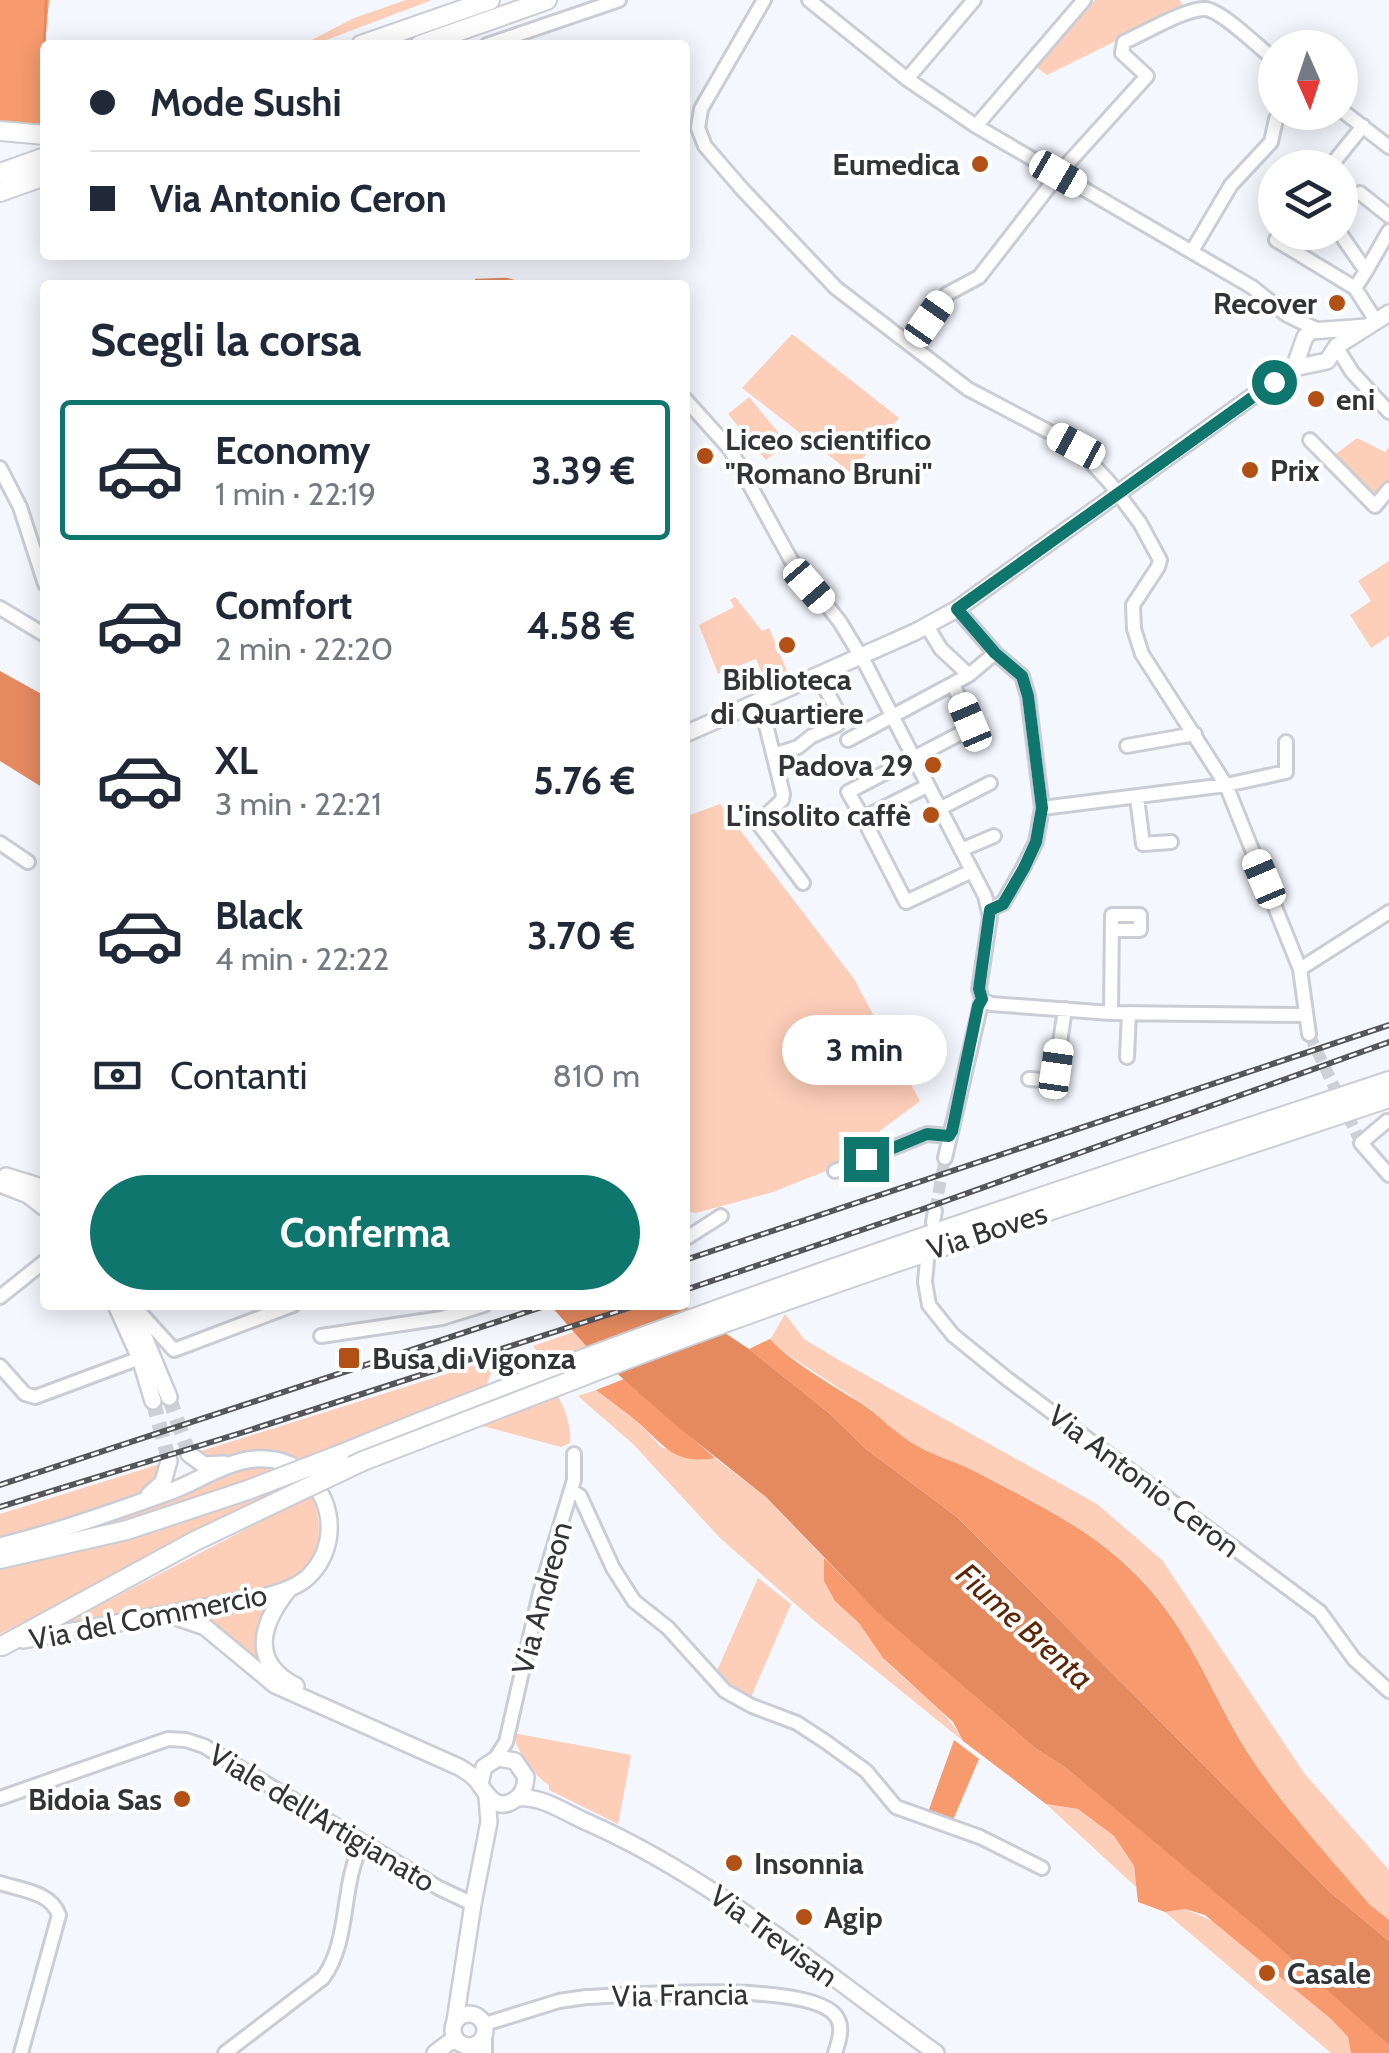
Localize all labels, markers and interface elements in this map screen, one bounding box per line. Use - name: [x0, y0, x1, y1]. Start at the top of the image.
- north arrow: [1258, 30, 1358, 130]
- map controls: [1258, 30, 1358, 250]
- text: Mode Sushi: [150, 79, 342, 126]
- place label: Eumedica: [832, 146, 960, 183]
- car: [1025, 146, 1091, 202]
- button: layers: [1258, 150, 1358, 250]
- marker: Eumedica: [969, 153, 991, 175]
- text: Via Antonio Ceron: [150, 175, 447, 222]
- place label: Recover: [1213, 285, 1317, 322]
- car: [900, 286, 958, 352]
- marker: Recover: [1326, 292, 1348, 314]
- text: Scegli la corsa: [90, 313, 362, 367]
- route start: [1252, 360, 1297, 405]
- place label: eni: [1336, 381, 1375, 418]
- marker: eni: [1305, 388, 1327, 410]
- car: [1042, 419, 1110, 473]
- place label: Liceo scientifico "Romano Bruni": [725, 421, 932, 492]
- icon: car: [95, 425, 185, 515]
- text: Economy: [215, 427, 370, 474]
- marker: Liceo scientifico "Romano Bruni": [694, 445, 716, 467]
- text: 3.39 €: [531, 447, 635, 494]
- place label: Prix: [1270, 452, 1320, 489]
- marker: Prix: [1239, 459, 1261, 481]
- text: 1 min · 22:19: [215, 474, 376, 513]
- car: [778, 554, 840, 618]
- icon: car: [95, 580, 185, 670]
- text: Comfort: [215, 582, 352, 629]
- text: 4.58 €: [527, 602, 635, 649]
- text: 2 min · 22:20: [215, 629, 393, 668]
- marker: Biblioteca di Quartiere: [776, 634, 798, 656]
- place label: Biblioteca di Quartiere: [710, 661, 864, 732]
- car: [944, 689, 996, 755]
- icon: car: [95, 735, 185, 825]
- text: XL: [215, 737, 258, 784]
- place label: Padova 29: [777, 747, 913, 784]
- marker: Padova 29: [922, 754, 944, 776]
- text: 5.76 €: [533, 757, 635, 804]
- text: 3 min · 22:21: [215, 784, 382, 823]
- place label: L'insolito caffè: [725, 797, 911, 834]
- marker: L'insolito caffè: [920, 804, 942, 826]
- car: [1238, 846, 1290, 912]
- icon: car: [95, 890, 185, 980]
- text: Black: [215, 892, 303, 939]
- text: 3.70 €: [527, 912, 635, 959]
- text: 4 min · 22:22: [215, 939, 389, 978]
- callout: 3 min: [784, 1014, 948, 1084]
- text: 3 min: [826, 1030, 903, 1069]
- car: [1037, 1037, 1075, 1101]
- icon: cash: [90, 1048, 145, 1103]
- text: Contanti: [170, 1052, 308, 1099]
- text: 810 m: [553, 1056, 640, 1095]
- route end: [844, 1137, 889, 1182]
- button: Conferma: [90, 1175, 640, 1290]
- street label: Via Boves: [923, 1194, 1051, 1268]
- place label: Busa di Vigonza: [372, 1340, 576, 1377]
- marker: Busa di Vigonza: [336, 1345, 362, 1371]
- street label: Via Antonio Ceron: [1041, 1397, 1247, 1565]
- street label: Via Andreon: [504, 1517, 580, 1679]
- water label: Fiume Brenta: [949, 1555, 1101, 1697]
- street label: Via del Commercio: [26, 1576, 270, 1658]
- street label: Viale dell'Artigianato: [202, 1736, 442, 1900]
- place label: Bidoia Sas: [28, 1781, 162, 1818]
- marker: Bidoia Sas: [171, 1788, 193, 1810]
- place label: Insonnia: [754, 1845, 864, 1882]
- marker: Insonnia: [723, 1852, 745, 1874]
- street label: Via Trevisan: [703, 1877, 845, 1995]
- place label: Agip: [824, 1899, 883, 1936]
- marker: Agip: [793, 1906, 815, 1928]
- place label: Casale: [1287, 1955, 1371, 1992]
- marker: Casale: [1256, 1962, 1278, 1984]
- street label: Via Francia: [612, 1975, 749, 2015]

